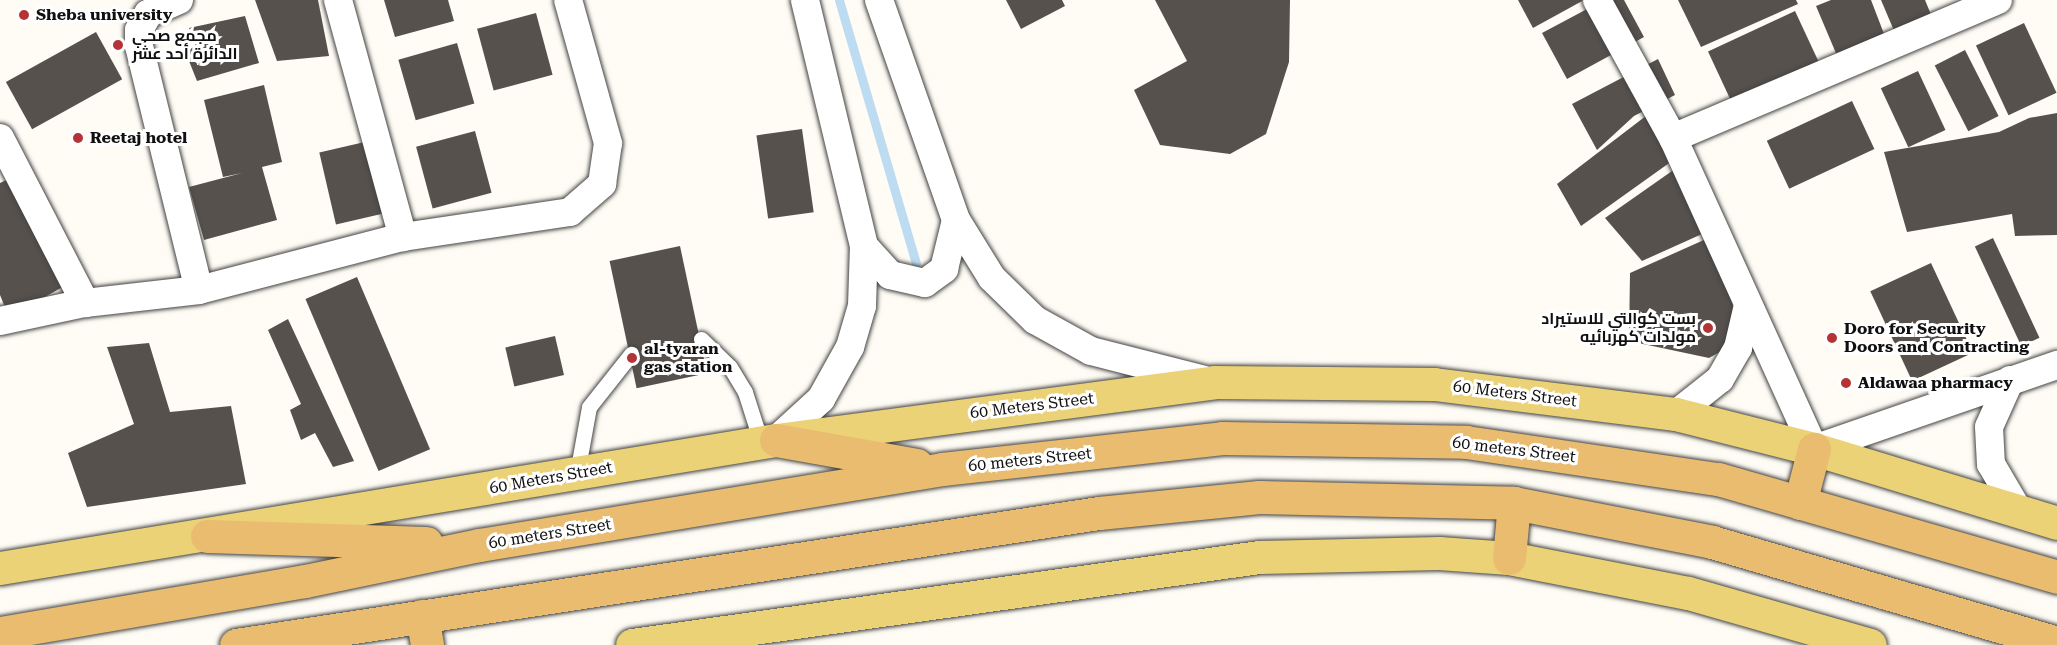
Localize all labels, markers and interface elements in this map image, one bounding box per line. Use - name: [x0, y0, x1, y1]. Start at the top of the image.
- place label: Sheba university: [36, 5, 172, 25]
- marker: Sheba university: [17, 8, 31, 22]
- place label: مجمع صحي الدائرة أحد عشر: [132, 26, 237, 64]
- marker: مجمع صحي الدائرة أحد عشر: [109, 36, 127, 54]
- place label: Reetaj hotel: [90, 128, 187, 148]
- marker: Reetaj hotel: [71, 131, 85, 145]
- place label: بست كوالتي للاستيراد مولدات كهربائيه: [1541, 309, 1696, 347]
- place label: Doro for Security Doors and Contracting: [1844, 319, 2029, 357]
- marker: بست كوالتي للاستيراد مولدات كهربائيه: [1701, 321, 1715, 335]
- marker: Doro for Security Doors and Contracting: [1825, 331, 1839, 345]
- place label: al-tyaran gas station: [644, 339, 732, 377]
- marker: al-tyaran gas station: [625, 351, 639, 365]
- place label: Aldawaa pharmacy: [1858, 373, 2013, 393]
- marker: Aldawaa pharmacy: [1839, 376, 1853, 390]
- street label: 60 Meters Street: [1452, 377, 1578, 411]
- street label: 60 Meters Street: [969, 389, 1095, 423]
- street label: 60 meters Street: [1451, 433, 1577, 467]
- street label: 60 meters Street: [967, 444, 1093, 476]
- street label: 60 Meters Street: [488, 458, 614, 498]
- street label: 60 meters Street: [487, 515, 613, 553]

